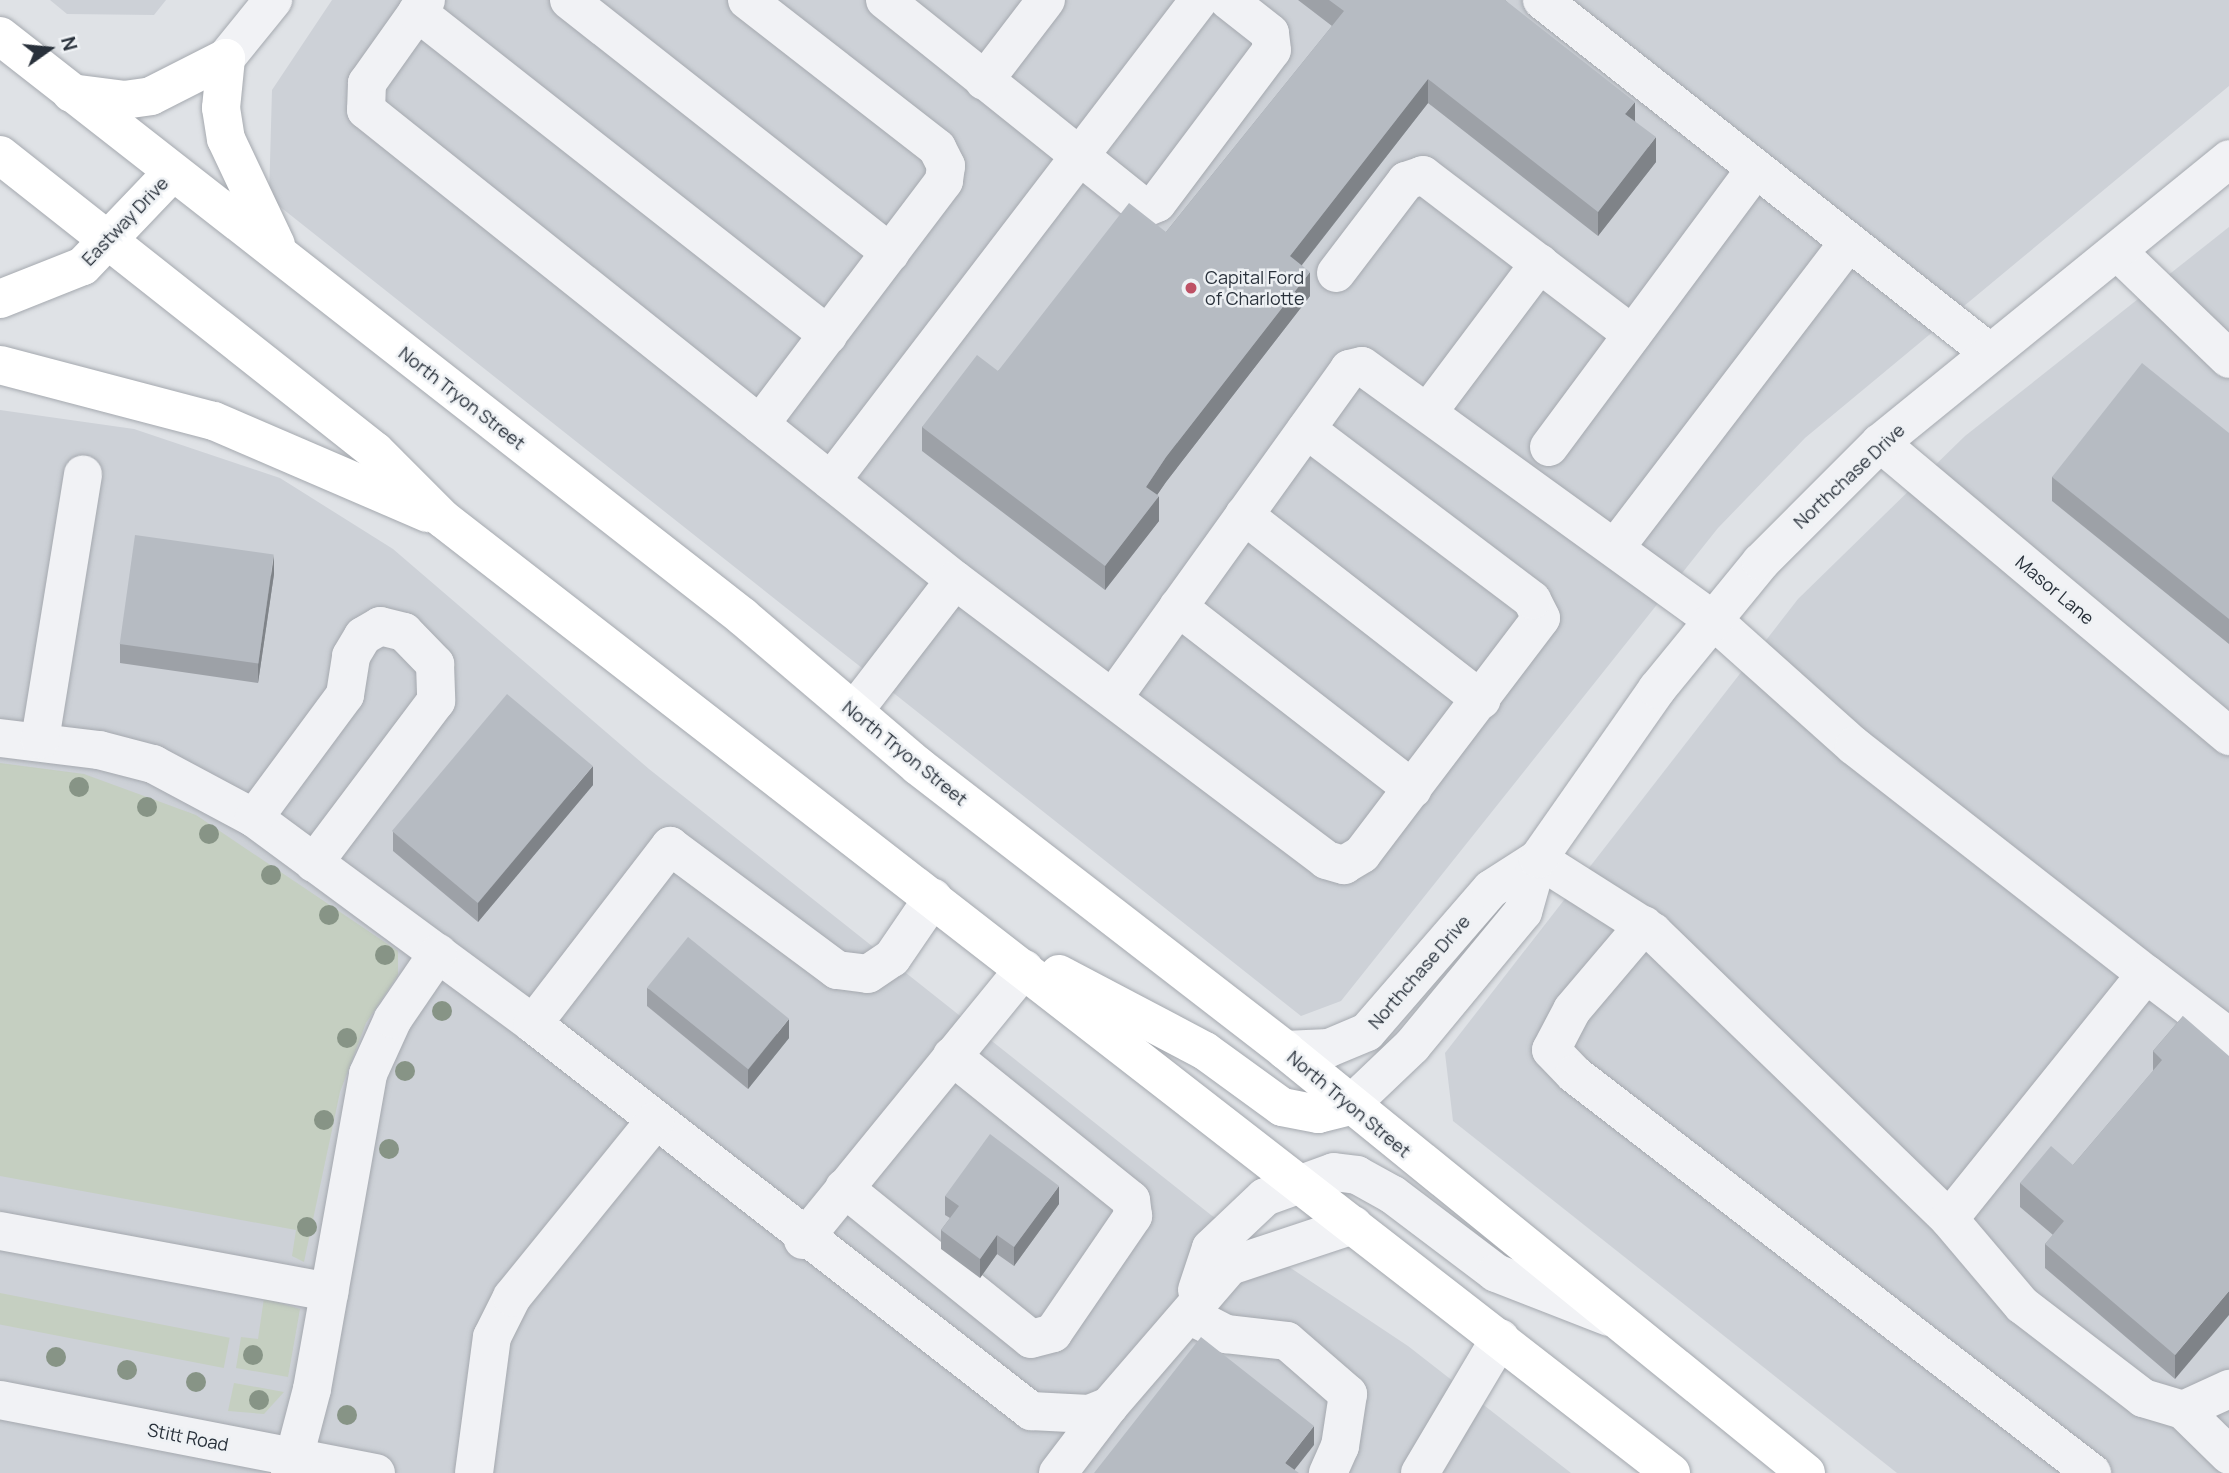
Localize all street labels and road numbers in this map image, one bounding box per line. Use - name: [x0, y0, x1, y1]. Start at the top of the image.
- street label: Eastway Drive: [77, 172, 173, 270]
- street label: North Tryon Street: [395, 342, 529, 454]
- street label: Northchase Drive: [1789, 419, 1909, 533]
- street label: Masor Lane: [2011, 551, 2099, 629]
- street label: North Tryon Street: [838, 696, 972, 810]
- street label: Northchase Drive: [1364, 911, 1474, 1033]
- street label: North Tryon Street: [1283, 1046, 1415, 1162]
- street label: Stitt Road: [146, 1419, 230, 1455]

